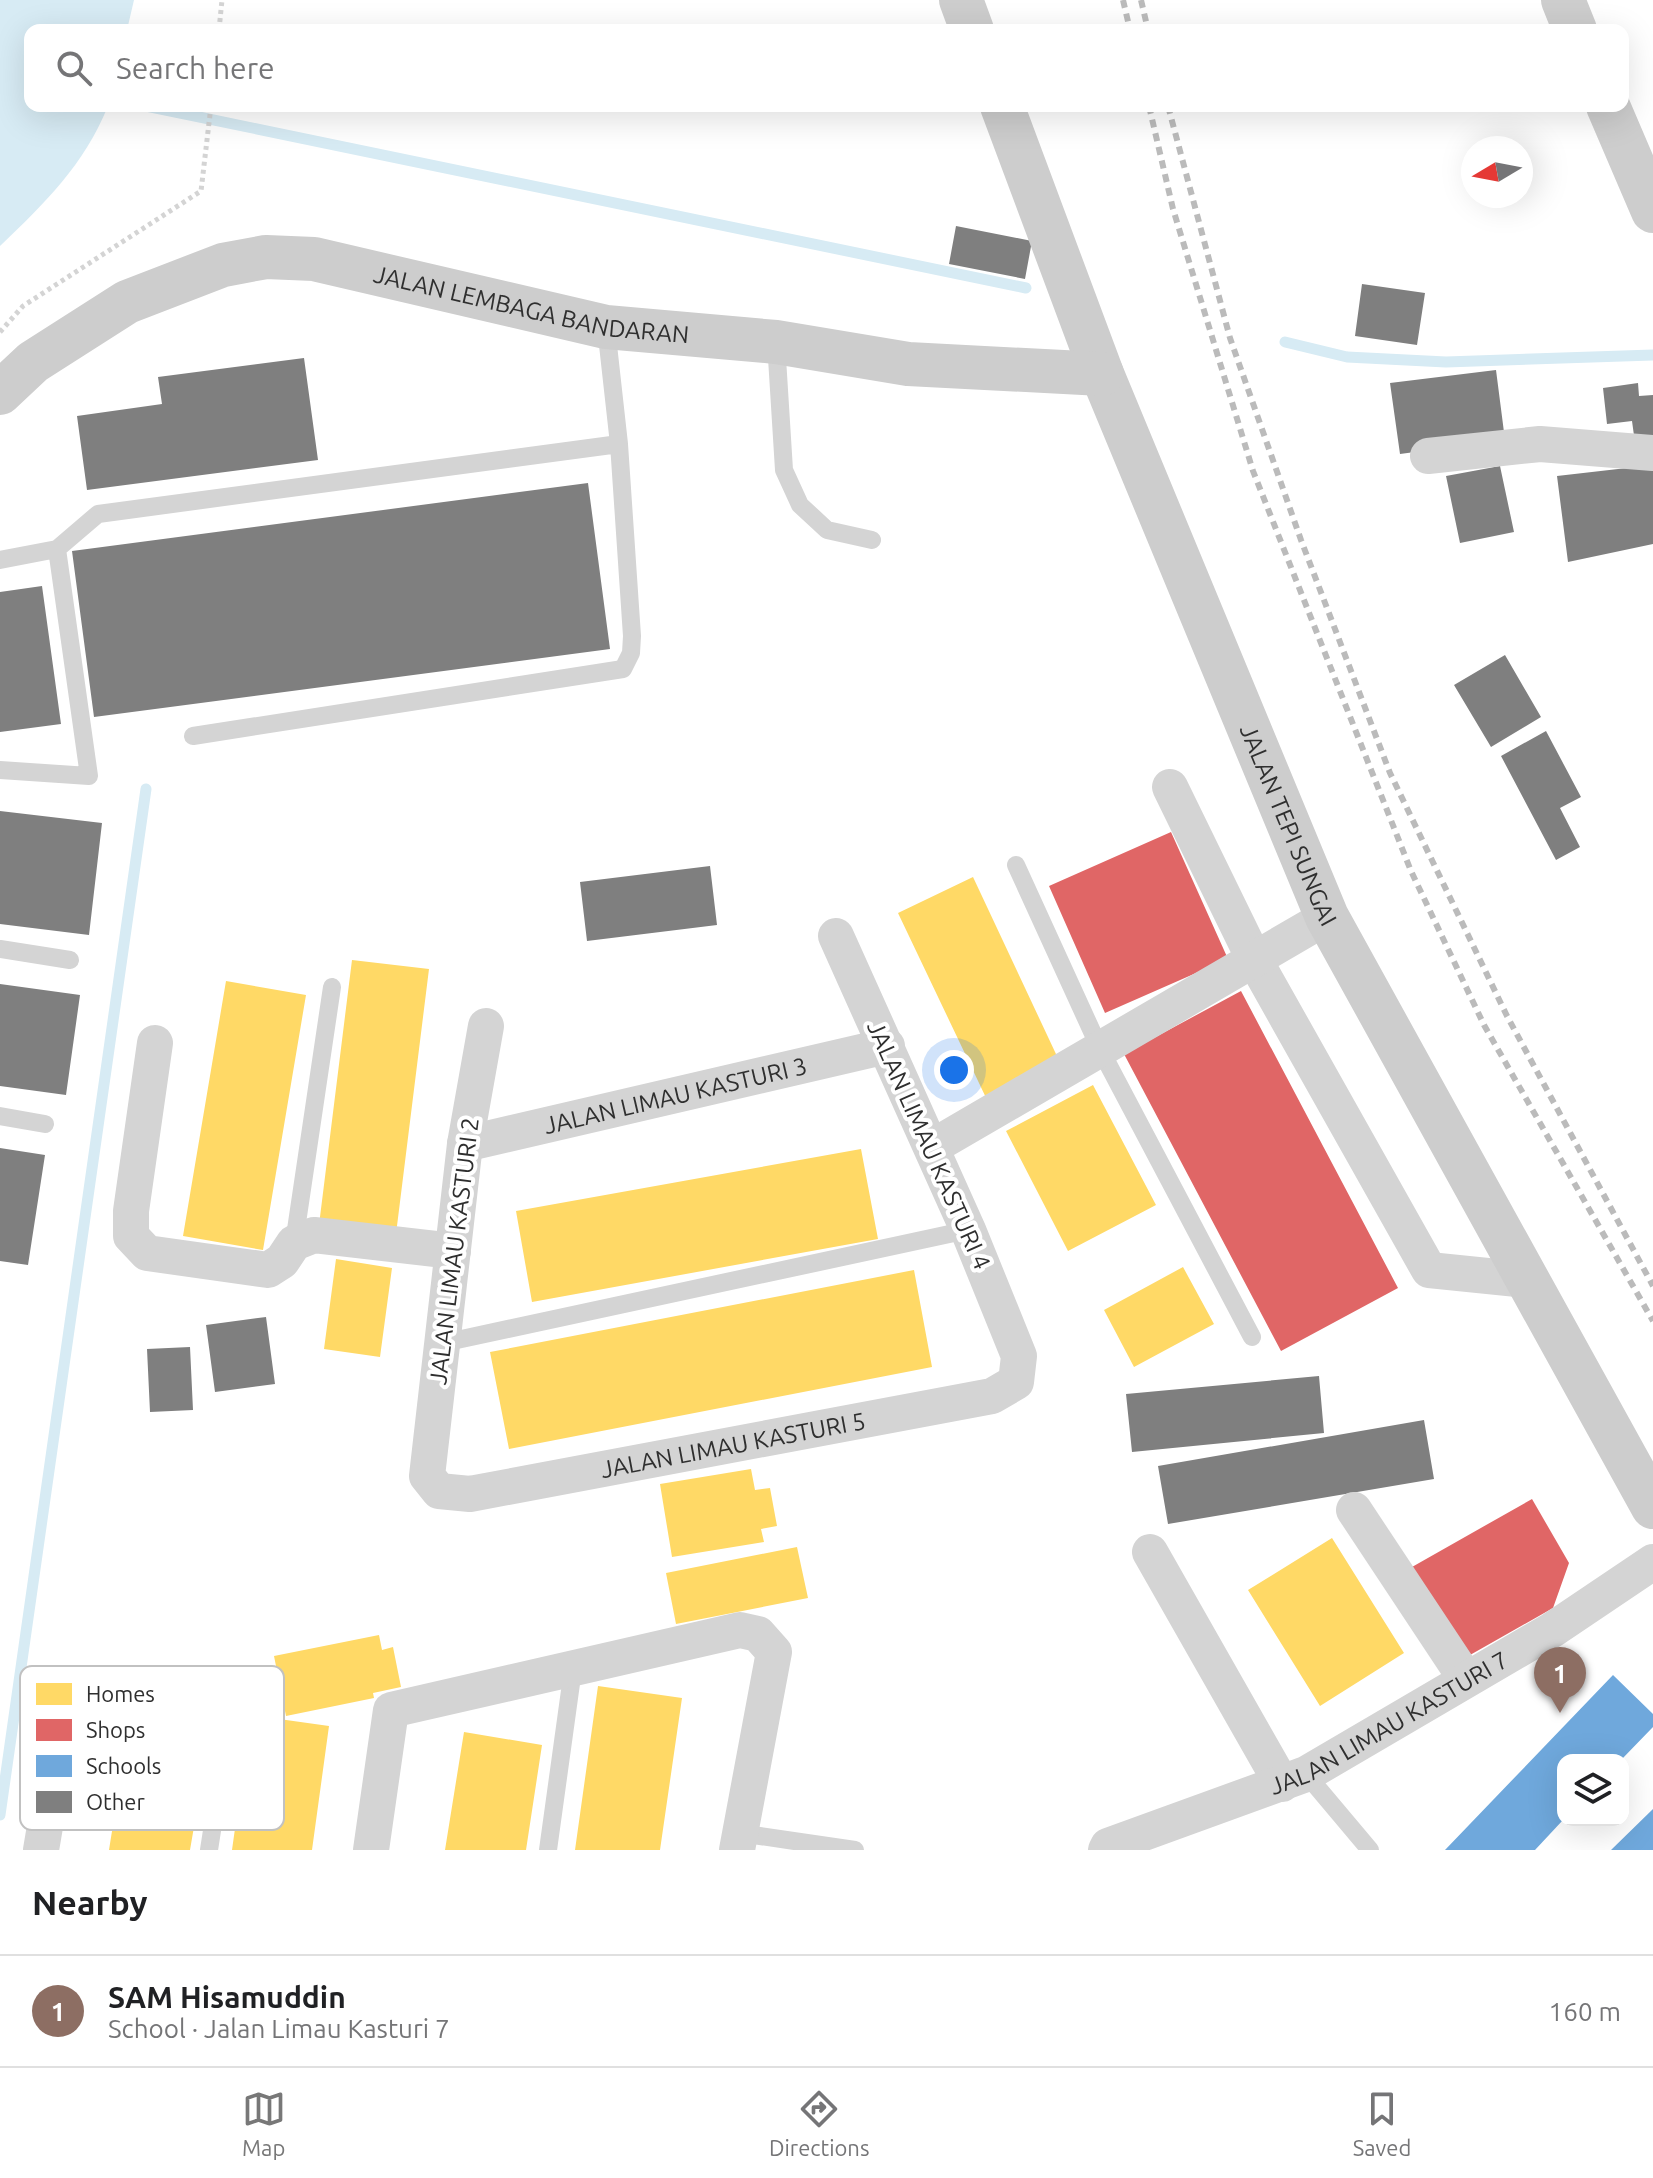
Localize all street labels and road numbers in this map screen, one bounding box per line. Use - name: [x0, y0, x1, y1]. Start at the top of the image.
- street label: JALAN LEMBAGA BANDARAN: [371, 260, 690, 348]
- street label: JALAN TEPI SUNGAI: [1235, 720, 1343, 930]
- street label: JALAN LIMAU KASTURI 4: [862, 1017, 996, 1273]
- street label: JALAN LIMAU KASTURI 3: [541, 1052, 810, 1139]
- street label: JALAN LIMAU KASTURI 2: [424, 1116, 484, 1386]
- street label: JALAN LIMAU KASTURI 5: [598, 1407, 868, 1483]
- street label: JALAN LIMAU KASTURI 7: [1266, 1645, 1513, 1800]

